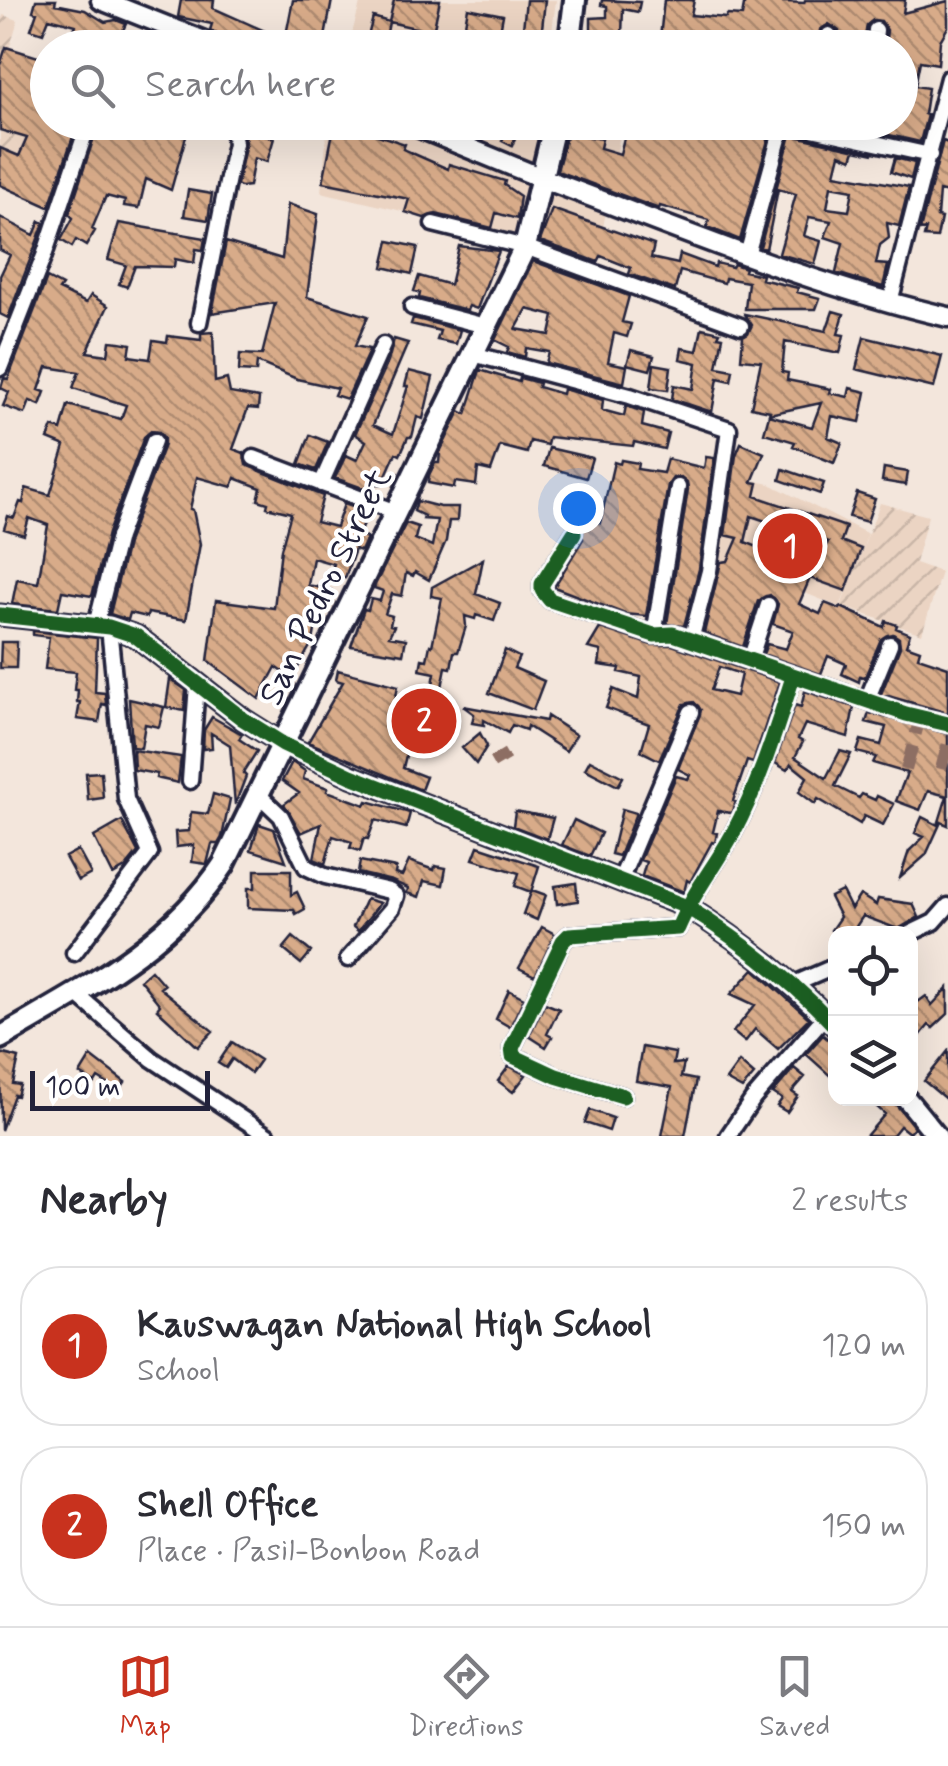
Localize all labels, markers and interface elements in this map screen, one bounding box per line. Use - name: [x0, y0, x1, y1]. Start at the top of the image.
- search box: [30, 30, 918, 140]
- icon: search: [65, 58, 120, 113]
- text: Search here: [145, 61, 336, 110]
- street label: San Pedro Street: [248, 460, 403, 713]
- your location: [553, 483, 604, 534]
- pin: 1: [758, 508, 822, 584]
- pin: 2: [392, 684, 456, 758]
- map controls: [828, 926, 918, 1106]
- button: locate: [828, 926, 918, 1016]
- button: layers: [828, 1016, 918, 1106]
- scale bar: [30, 1066, 210, 1110]
- text: 100 m: [45, 1070, 120, 1107]
- text: Nearby: [40, 1174, 168, 1229]
- text: 2 results: [791, 1180, 908, 1222]
- text: Kauswagan National High School: [137, 1301, 652, 1350]
- text: 1: [67, 1325, 82, 1367]
- text: 120 m: [821, 1325, 906, 1367]
- text: School: [137, 1350, 220, 1392]
- text: Shell Office: [137, 1481, 318, 1530]
- text: 2: [67, 1505, 82, 1547]
- text: 150 m: [821, 1505, 906, 1547]
- text: Place · Pasil-Bonbon Road: [137, 1530, 480, 1572]
- tab: Map: [118, 1649, 173, 1746]
- tab: Directions: [409, 1649, 524, 1746]
- tab: Saved: [759, 1649, 830, 1746]

